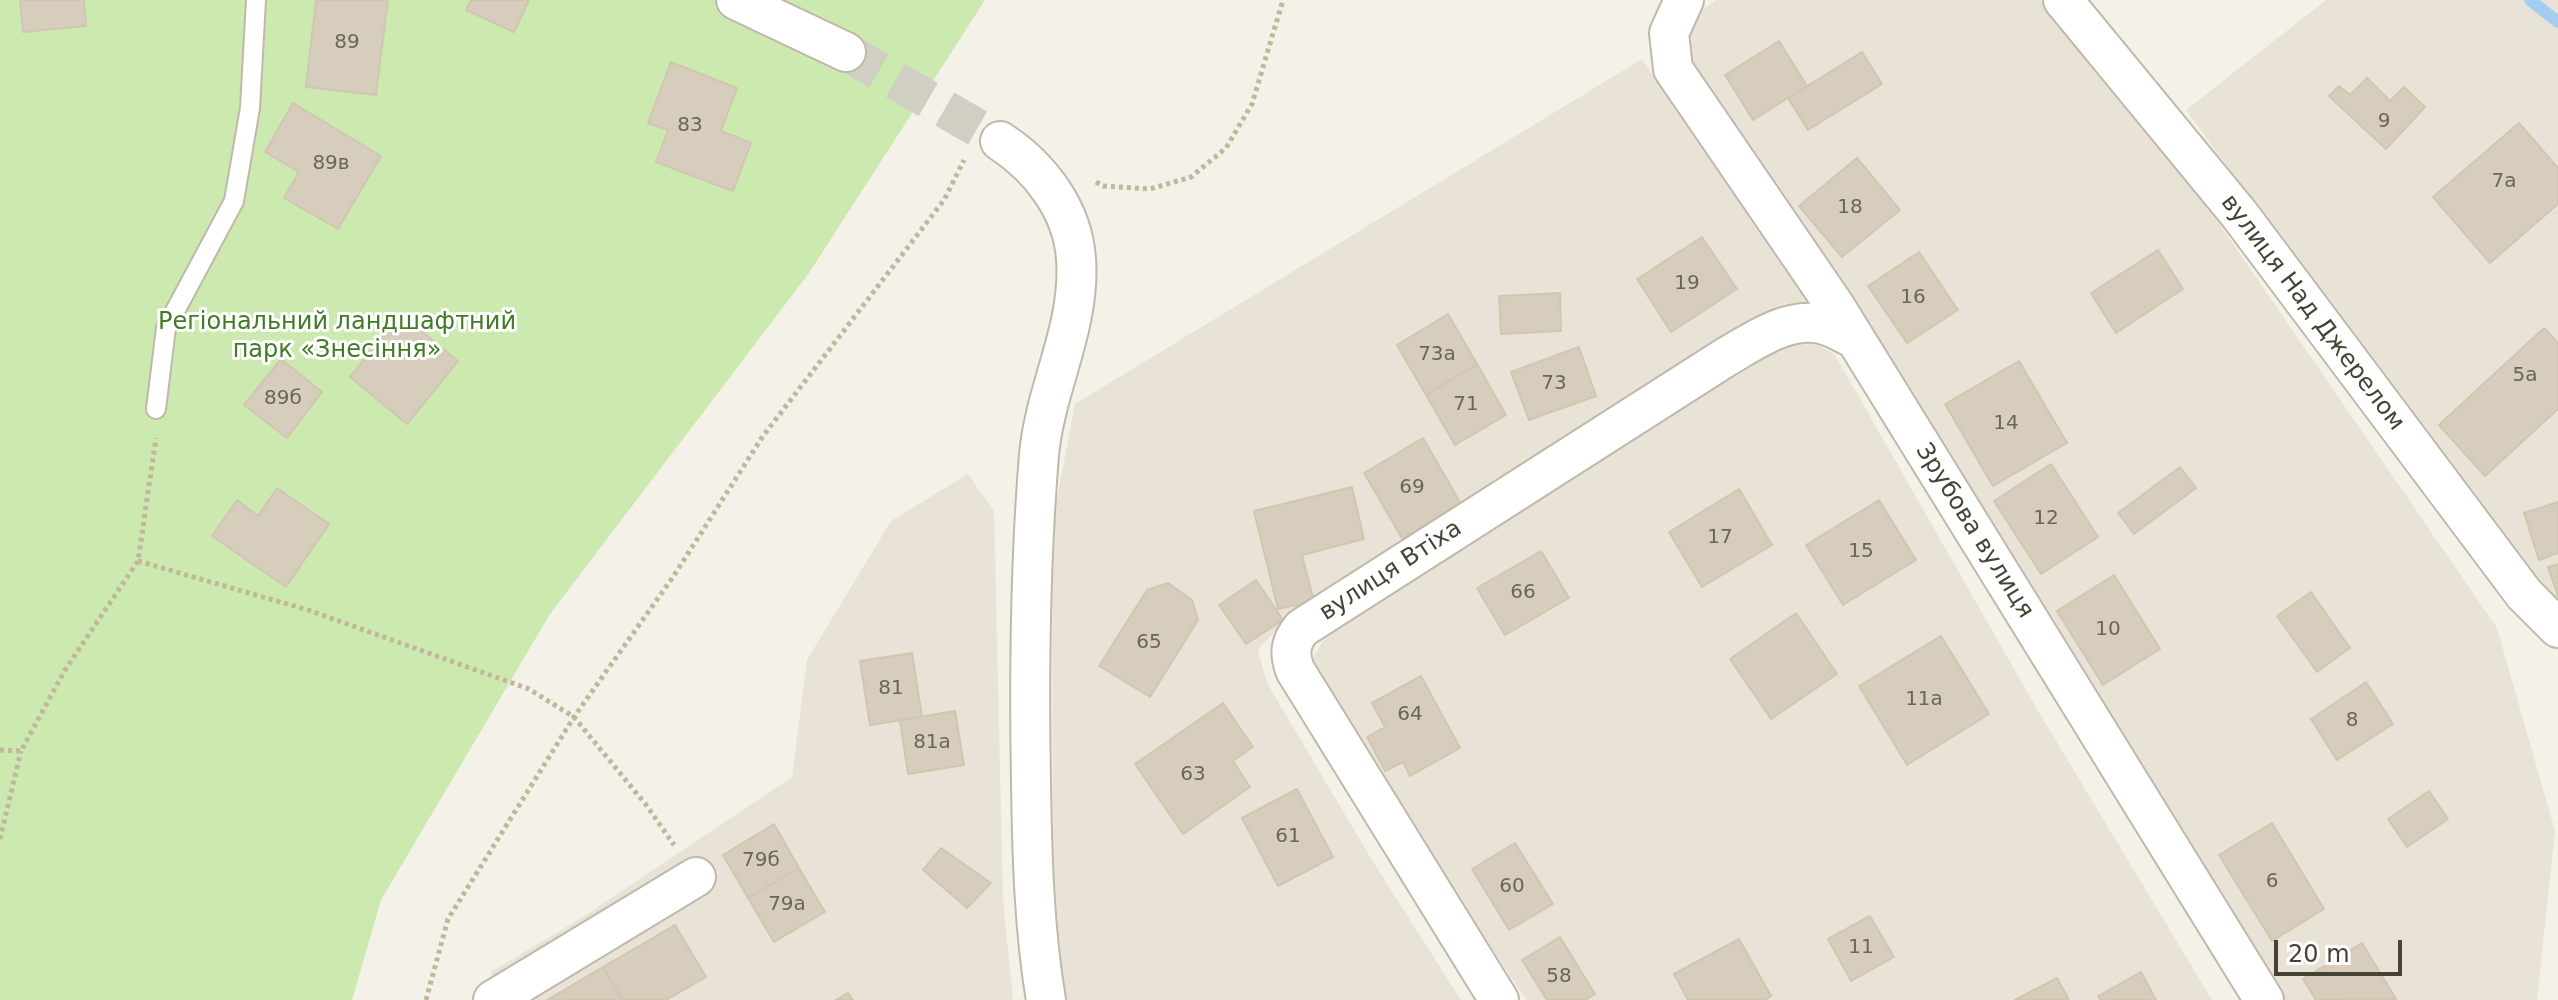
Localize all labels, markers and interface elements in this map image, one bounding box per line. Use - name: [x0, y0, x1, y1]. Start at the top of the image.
- house number: 89: [334, 31, 360, 55]
- house number: 9: [2378, 110, 2390, 134]
- house number: 83: [677, 114, 703, 138]
- house number: 89в: [312, 152, 350, 176]
- house number: 7а: [2492, 170, 2516, 194]
- street label: вулиця Над Джерелом: [2214, 189, 2410, 437]
- house number: 18: [1837, 196, 1863, 220]
- house number: 19: [1674, 272, 1700, 296]
- house number: 16: [1900, 286, 1926, 310]
- park label: Регіональний ландшафтний парк «Знесіння»: [158, 309, 516, 365]
- house number: 73а: [1418, 343, 1456, 367]
- house number: 5а: [2513, 364, 2537, 388]
- house number: 73: [1541, 372, 1567, 396]
- house number: 89б: [264, 387, 302, 411]
- house number: 71: [1453, 393, 1479, 417]
- house number: 14: [1993, 412, 2019, 436]
- street label: Зрубова вулиця: [1909, 438, 2039, 624]
- house number: 69: [1399, 476, 1425, 500]
- house number: 12: [2033, 507, 2059, 531]
- street label: вулиця Втіха: [1315, 514, 1467, 628]
- house number: 17: [1707, 526, 1733, 550]
- house number: 15: [1848, 540, 1874, 564]
- house number: 66: [1510, 581, 1536, 605]
- house number: 10: [2095, 618, 2121, 642]
- house number: 65: [1136, 631, 1162, 655]
- house number: 81: [878, 677, 904, 701]
- house number: 11а: [1905, 688, 1943, 712]
- house number: 64: [1397, 703, 1423, 727]
- house number: 8: [2346, 709, 2358, 733]
- house number: 81а: [913, 731, 951, 755]
- house number: 63: [1180, 763, 1206, 787]
- house number: 61: [1275, 825, 1301, 849]
- house number: 79б: [742, 849, 780, 873]
- house number: 6: [2266, 870, 2278, 894]
- house number: 60: [1499, 875, 1525, 899]
- house number: 79а: [768, 893, 806, 917]
- scale bar: [2278, 924, 2406, 974]
- house number: 11: [1848, 936, 1874, 960]
- text: 20 m: [2288, 940, 2350, 968]
- house number: 58: [1546, 965, 1572, 989]

